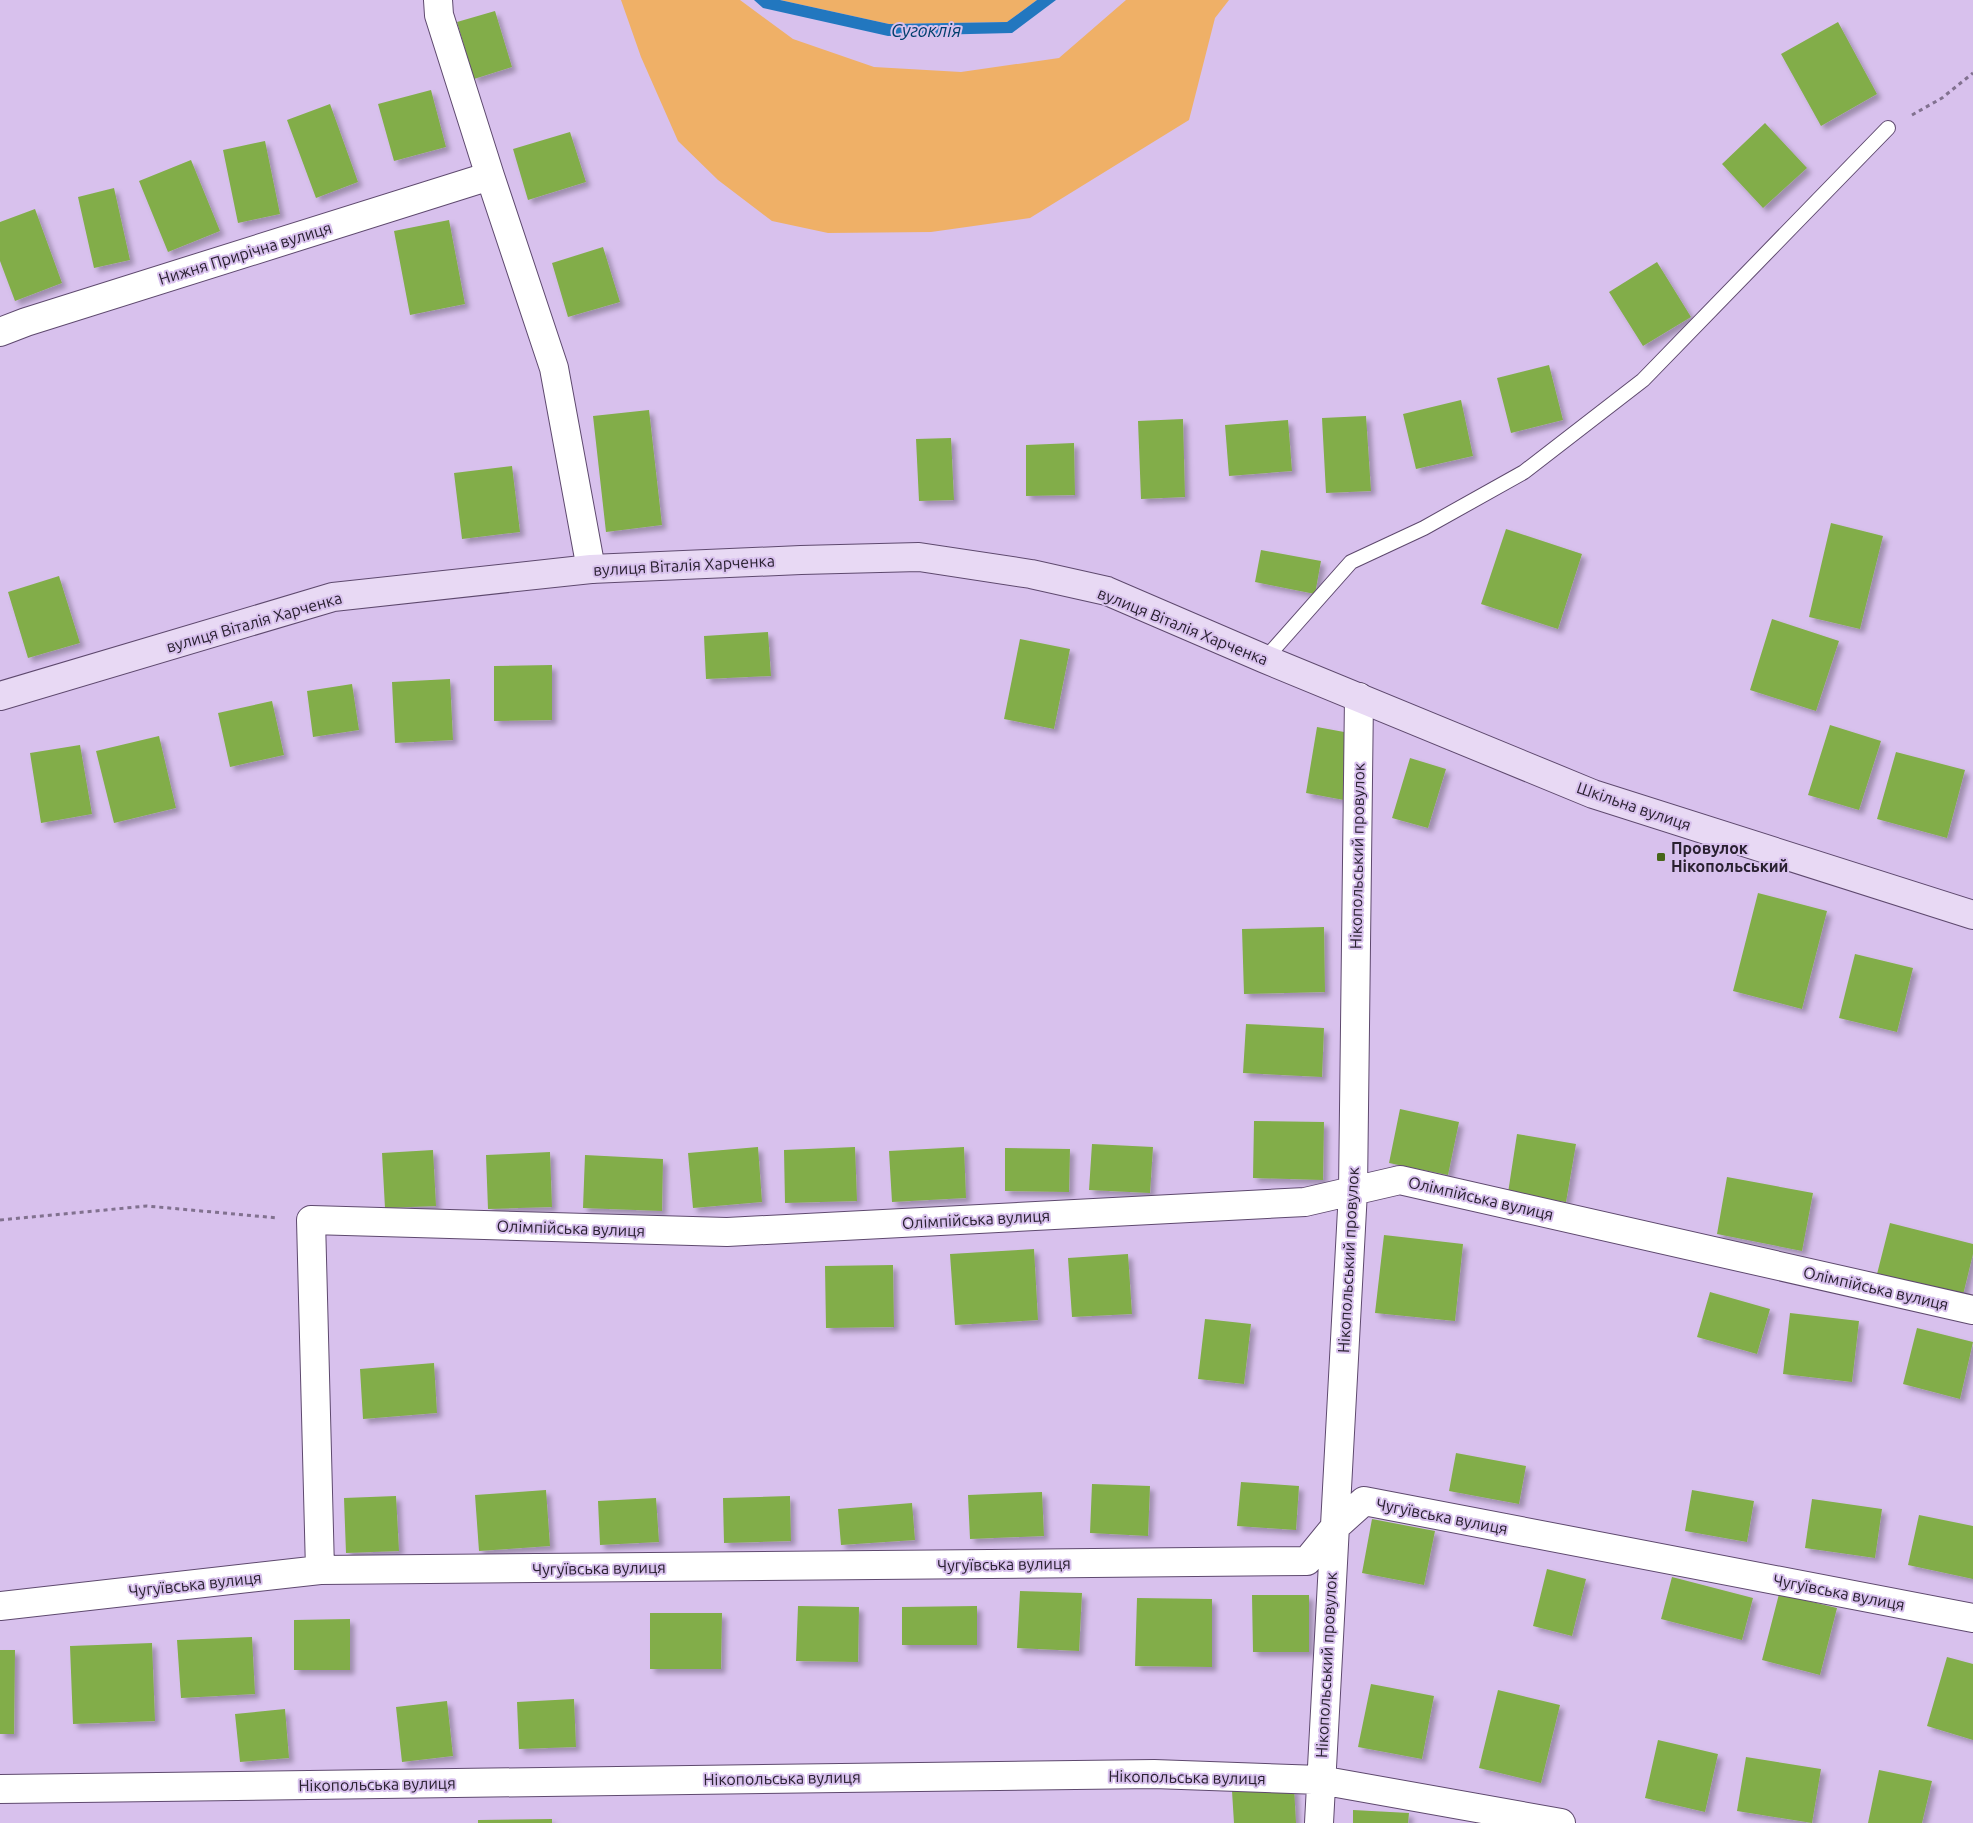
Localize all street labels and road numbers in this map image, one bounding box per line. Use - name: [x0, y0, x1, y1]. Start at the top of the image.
- street label: Нижня Прирічна вулиця: [156, 218, 334, 288]
- street label: вулиця Віталія Харченка: [593, 551, 775, 579]
- street label: вулиця Віталія Харченка: [1095, 584, 1271, 668]
- street label: вулиця Віталія Харченка: [164, 588, 344, 656]
- street label: Нікопольський провулок: [1346, 763, 1368, 949]
- street label: Шкільна вулиця: [1575, 778, 1693, 834]
- street label: Нікопольський провулок: [1334, 1167, 1362, 1353]
- street label: Олімпійська вулиця: [1407, 1173, 1555, 1223]
- street label: Олімпійська вулиця: [901, 1206, 1051, 1232]
- street label: Олімпійська вулиця: [497, 1216, 645, 1240]
- street label: Олімпійська вулиця: [1802, 1263, 1950, 1313]
- street label: Чугуївська вулиця: [1375, 1494, 1509, 1538]
- street label: Чугуївська вулиця: [937, 1554, 1071, 1574]
- street label: Чугуївська вулиця: [532, 1558, 666, 1578]
- street label: Чугуївська вулиця: [128, 1568, 262, 1600]
- street label: Чугуївська вулиця: [1772, 1570, 1906, 1614]
- street label: Нікопольський провулок: [1312, 1572, 1340, 1758]
- street label: Нікопольська вулиця: [1108, 1767, 1266, 1787]
- street label: Нікопольська вулиця: [703, 1768, 861, 1788]
- street label: Нікопольська вулиця: [298, 1774, 456, 1794]

